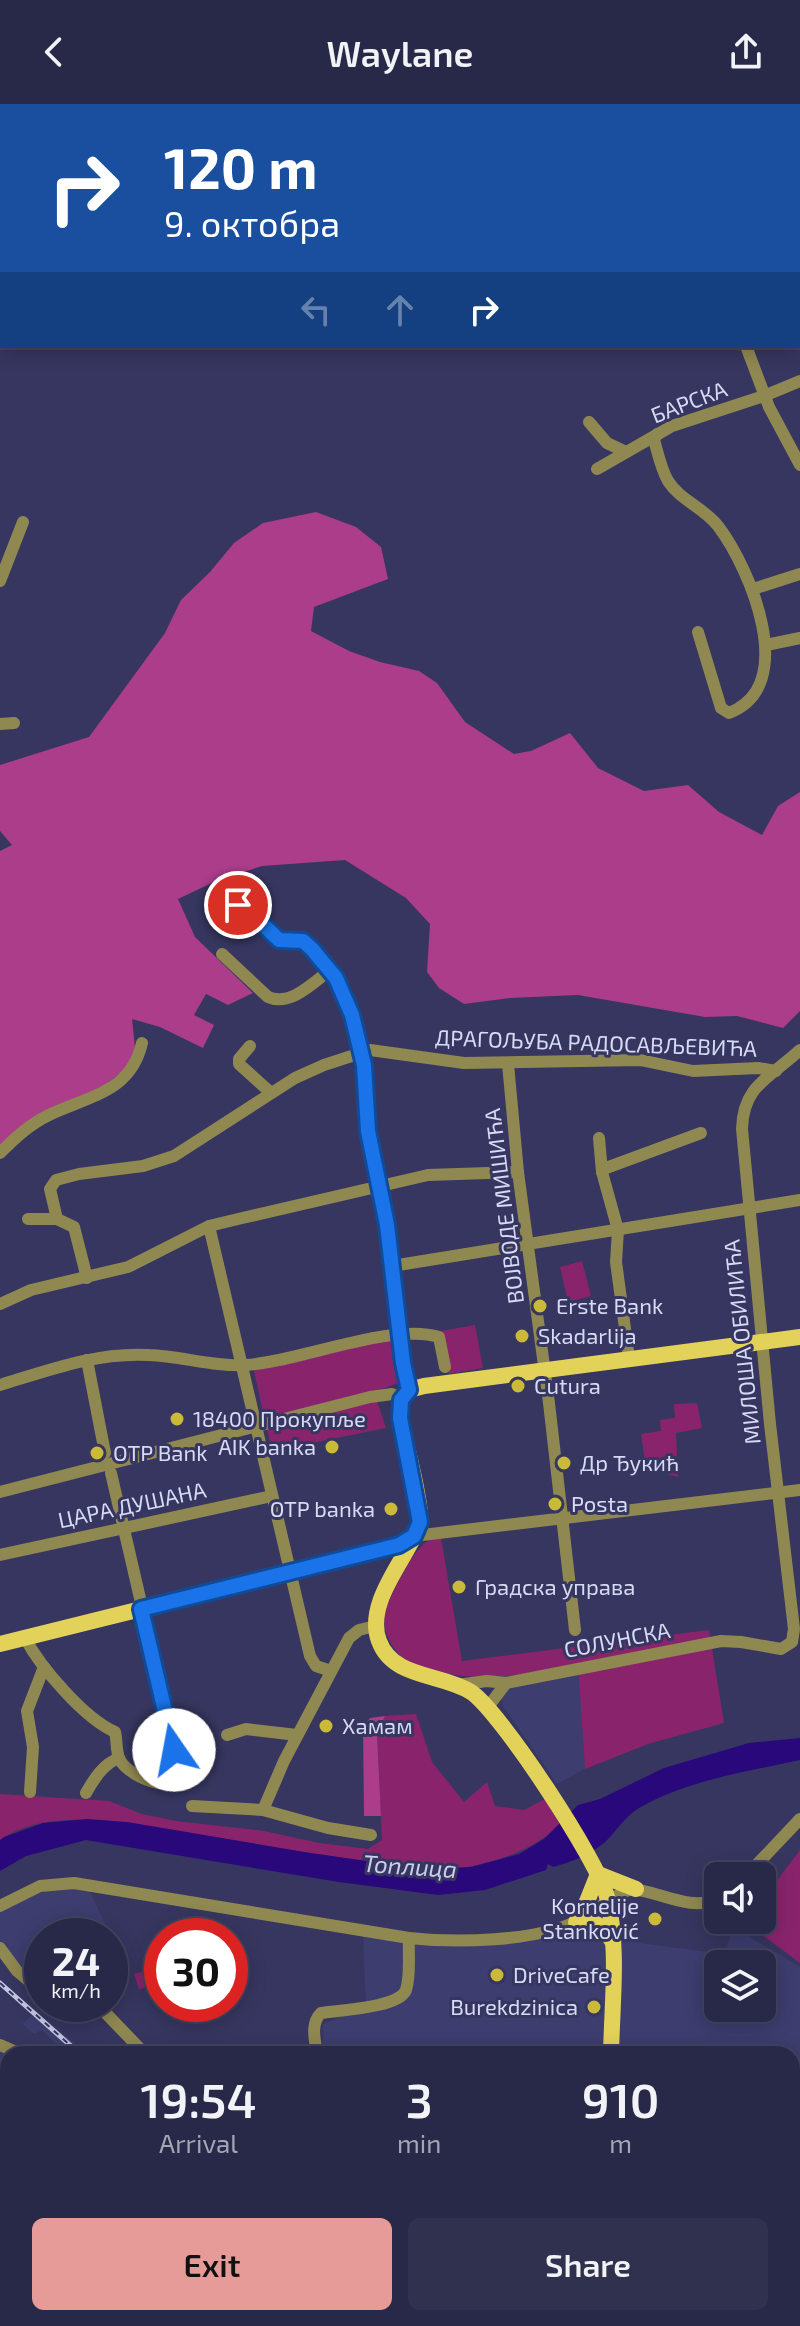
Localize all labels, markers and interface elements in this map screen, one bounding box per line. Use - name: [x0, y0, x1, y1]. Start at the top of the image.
- icon: back: [32, 30, 76, 74]
- icon: share: [724, 30, 768, 74]
- text: Waylane: [327, 31, 473, 74]
- text: 120 m: [164, 133, 318, 200]
- icon: right: [32, 136, 136, 240]
- text: 9. октобра: [164, 201, 340, 244]
- icon: left: [294, 288, 338, 332]
- icon: ahead: [378, 288, 422, 332]
- icon: right: [462, 288, 506, 332]
- street label: БАРСКА: [647, 375, 731, 427]
- pin: [204, 871, 272, 939]
- icon: arrive: [216, 883, 260, 927]
- street label: ДРАГОЉУБА РАДОСАВЉЕВИЋА: [435, 1023, 758, 1061]
- street label: ВОЈВОДЕ МИШИЋА: [478, 1107, 528, 1305]
- street label: МИЛОША ОБИЛИЋА: [717, 1238, 765, 1446]
- place label: Erste Bank: [556, 1292, 663, 1318]
- marker: Erste Bank: [531, 1297, 549, 1315]
- place label: Skadarlija: [538, 1322, 637, 1349]
- marker: Skadarlija: [513, 1327, 531, 1345]
- place label: Cutura: [534, 1372, 601, 1398]
- marker: Cutura: [509, 1377, 527, 1395]
- place label: 18400 Прокупље: [193, 1405, 366, 1432]
- marker: 18400 Прокупље: [168, 1410, 186, 1428]
- place label: AIK banka: [218, 1433, 316, 1459]
- marker: AIK banka: [323, 1438, 341, 1456]
- place label: OTP Bank: [113, 1439, 207, 1465]
- marker: OTP Bank: [88, 1444, 106, 1462]
- place label: Др Ђукић: [580, 1449, 679, 1476]
- marker: Др Ђукић: [555, 1454, 573, 1472]
- street label: ЦАРА ДУШАНА: [55, 1476, 208, 1532]
- place label: Posta: [571, 1490, 628, 1516]
- place label: OTP banka: [270, 1495, 375, 1521]
- marker: Posta: [546, 1495, 564, 1513]
- marker: OTP banka: [382, 1500, 400, 1518]
- place label: Градска управа: [475, 1573, 635, 1600]
- marker: Градска управа: [450, 1578, 468, 1596]
- street label: СОЛУНСКА: [562, 1616, 672, 1662]
- position arrow: [132, 1708, 216, 1792]
- place label: Хамам: [342, 1712, 413, 1738]
- marker: Хамам: [317, 1717, 335, 1735]
- water label: Топлица: [362, 1848, 458, 1883]
- map controls: [704, 1862, 776, 2022]
- button: sound: [704, 1862, 776, 1934]
- place label: Kornelije Stanković: [542, 1892, 639, 1943]
- marker: Kornelije Stanković: [646, 1910, 664, 1928]
- speed limit sign: 30: [144, 1918, 248, 2022]
- text: 24: [52, 1936, 100, 1984]
- button: layers: [704, 1950, 776, 2022]
- place label: DriveCafe: [513, 1961, 610, 1987]
- marker: DriveCafe: [488, 1966, 506, 1984]
- text: km/h: [51, 1978, 101, 2002]
- place label: Burekdzinica: [450, 1993, 578, 2019]
- marker: Burekdzinica: [585, 1998, 603, 2016]
- text: 19:54: [140, 2070, 257, 2128]
- text: 3: [406, 2070, 433, 2128]
- text: 910: [582, 2070, 660, 2128]
- text: Arrival: [159, 2127, 238, 2158]
- text: min: [397, 2127, 441, 2158]
- text: m: [609, 2127, 632, 2158]
- button: Exit: [32, 2218, 392, 2310]
- button: Share: [408, 2218, 768, 2310]

